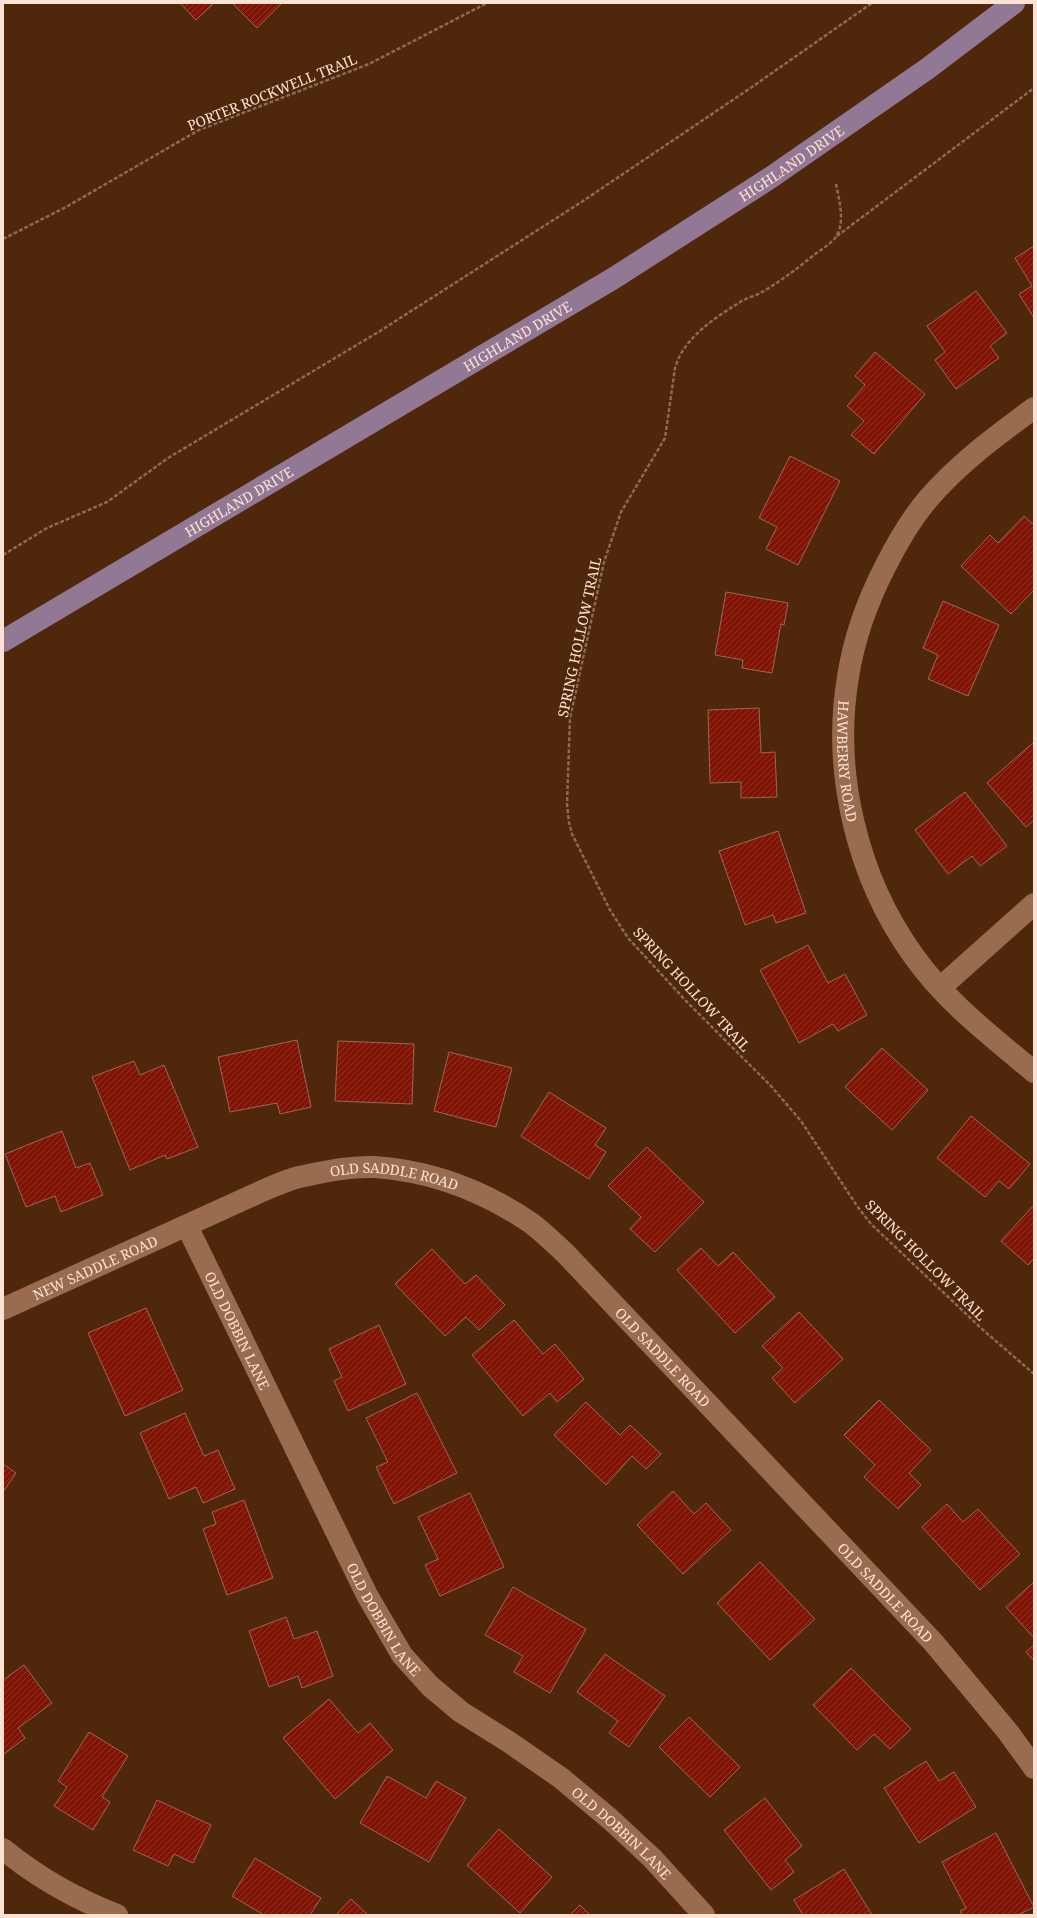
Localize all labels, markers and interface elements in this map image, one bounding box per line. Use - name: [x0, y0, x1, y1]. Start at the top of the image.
- street label: PORTER ROCKWELL TRAIL: [184, 49, 360, 135]
- street label: HIGHLAND DRIVE: [735, 120, 848, 205]
- street label: HIGHLAND DRIVE: [459, 296, 575, 375]
- street label: HIGHLAND DRIVE: [181, 461, 297, 541]
- street label: SPRING HOLLOW TRAIL: [553, 555, 605, 719]
- street label: HAWBERRY ROAD: [834, 700, 863, 824]
- street label: SPRING HOLLOW TRAIL: [629, 923, 755, 1055]
- street label: OLD SADDLE ROAD: [328, 1157, 461, 1194]
- street label: SPRING HOLLOW TRAIL: [861, 1195, 991, 1325]
- street label: NEW SADDLE ROAD: [29, 1230, 160, 1304]
- street label: OLD DOBBIN LANE: [201, 1268, 275, 1393]
- street label: OLD SADDLE ROAD: [611, 1303, 715, 1411]
- street label: OLD SADDLE ROAD: [834, 1538, 938, 1646]
- street label: OLD DOBBIN LANE: [343, 1559, 426, 1680]
- street label: OLD DOBBIN LANE: [568, 1782, 676, 1883]

